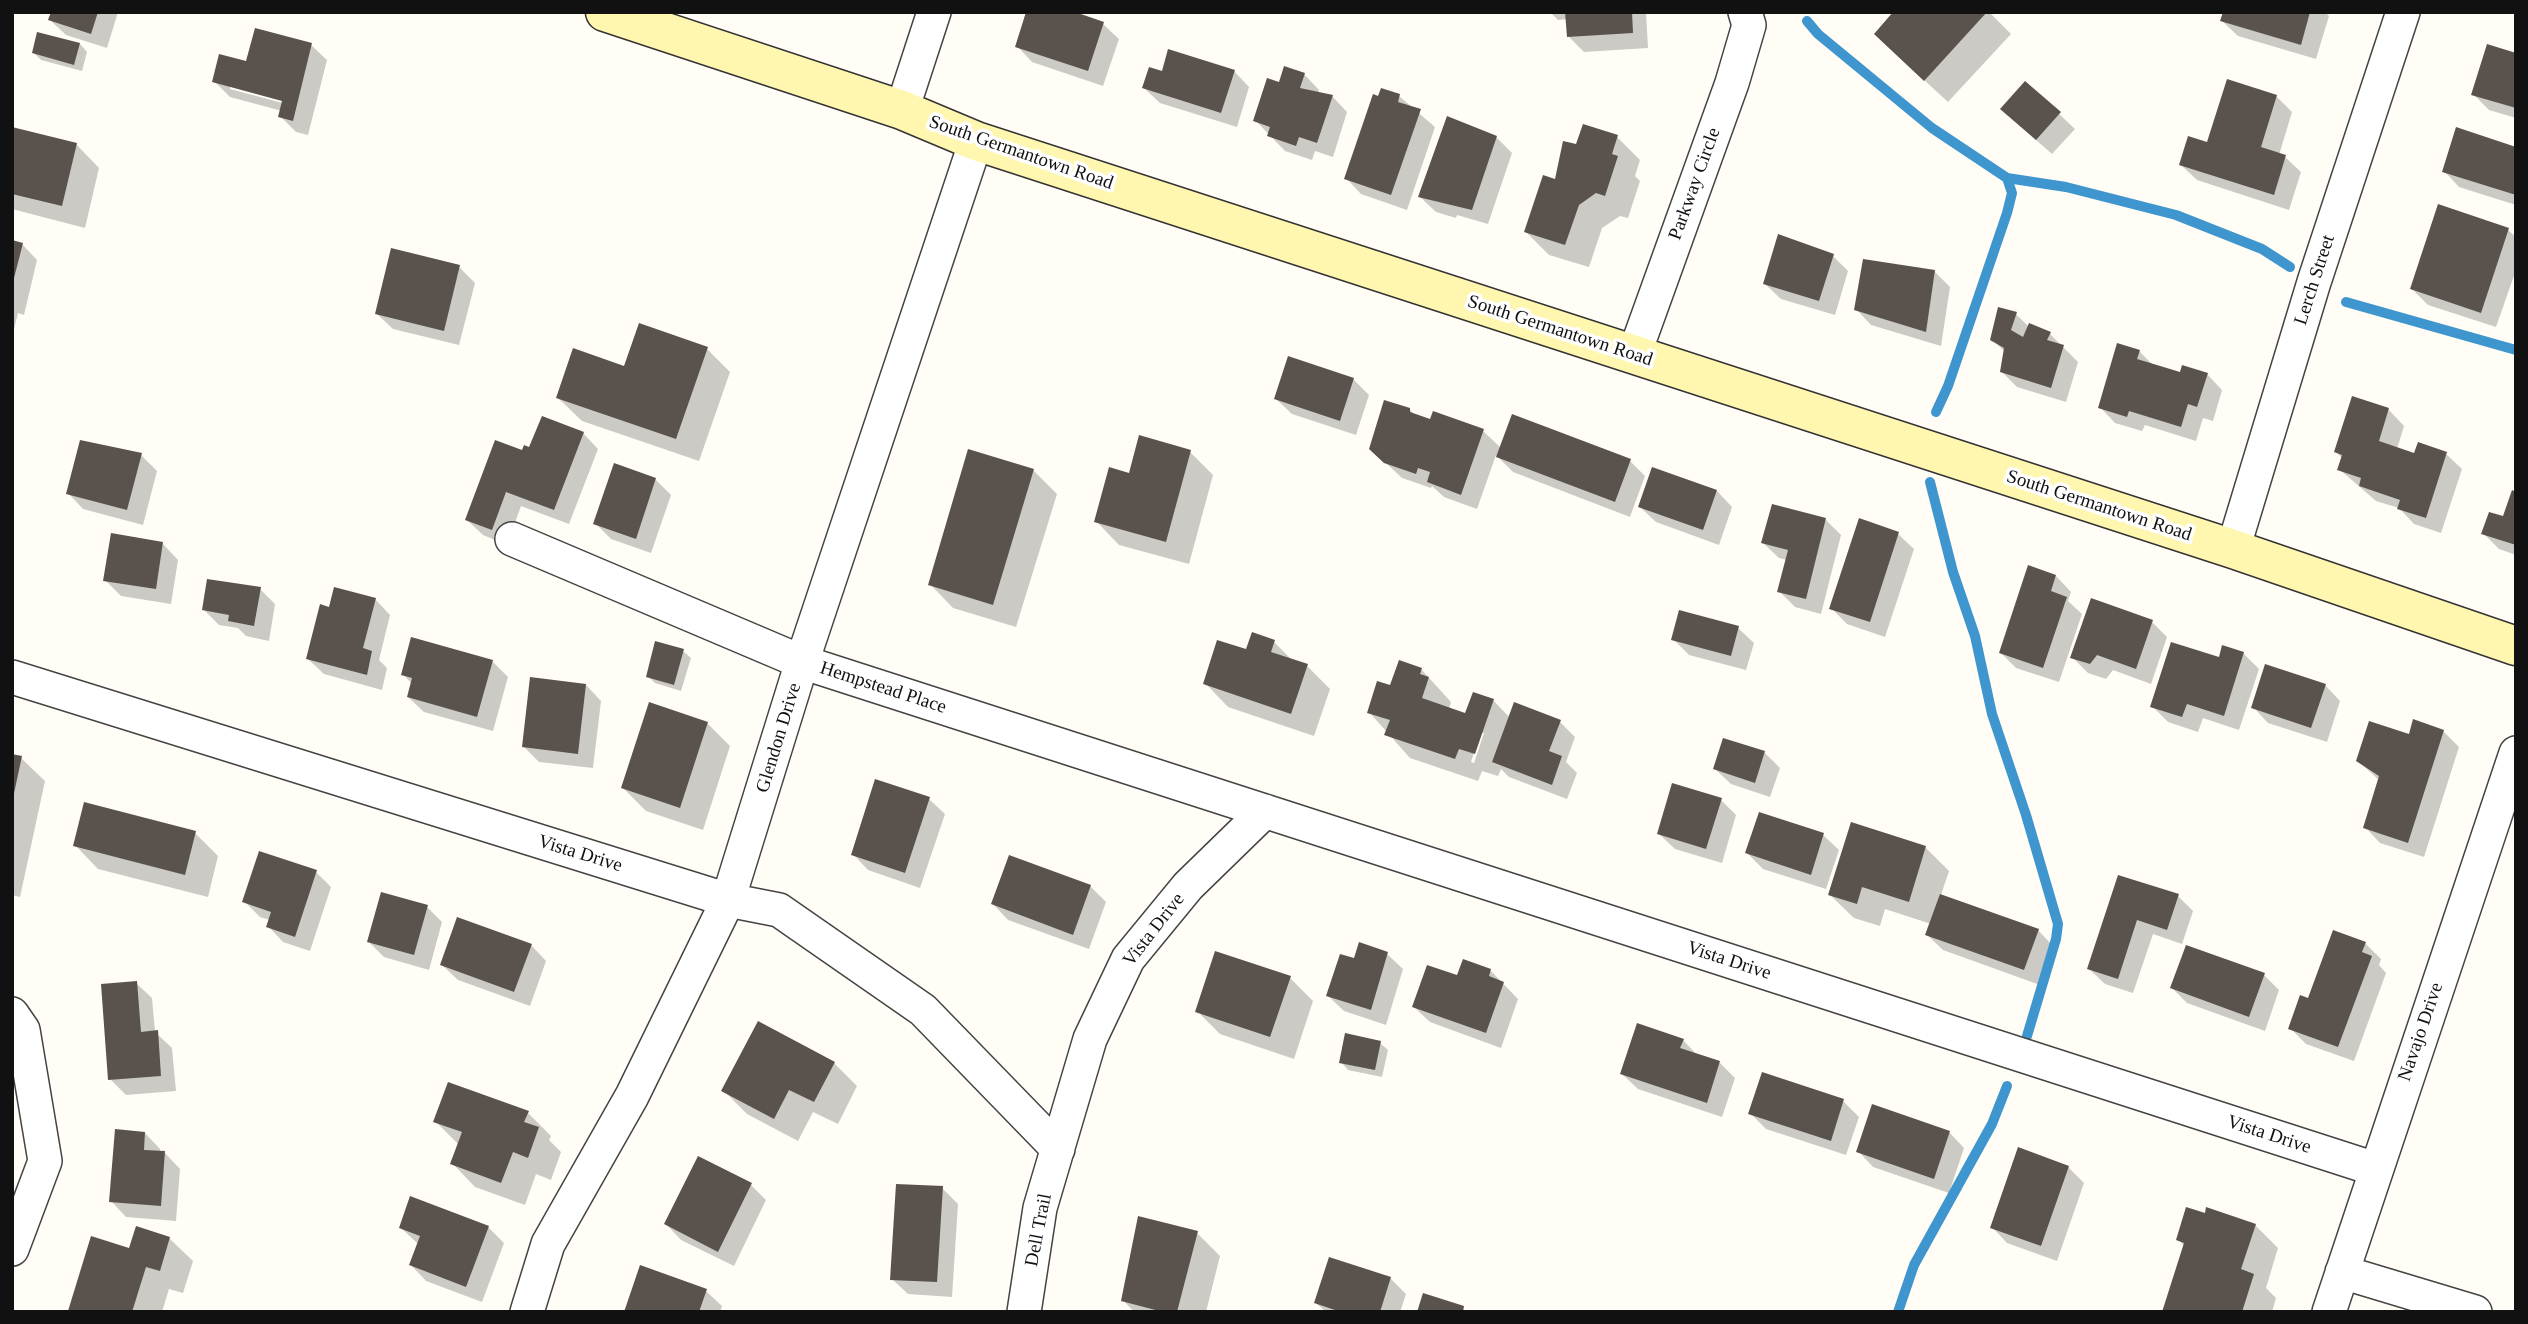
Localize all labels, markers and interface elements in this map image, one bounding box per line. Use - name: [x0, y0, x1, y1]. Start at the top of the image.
- street label: South Germantown Road: [926, 111, 1116, 195]
- street label: Parkway Circle: [1664, 125, 1726, 243]
- street label: Lerch Street: [2290, 232, 2340, 328]
- street label: South Germantown Road: [1465, 290, 1655, 372]
- street label: South Germantown Road: [2004, 465, 2194, 547]
- street label: Hempstead Place: [817, 657, 949, 719]
- street label: Glendon Drive: [752, 680, 806, 796]
- street label: Vista Drive: [535, 830, 625, 878]
- street label: Vista Drive: [1118, 889, 1190, 971]
- street label: Vista Drive: [1684, 937, 1774, 985]
- street label: Navajo Drive: [2393, 980, 2449, 1084]
- street label: Vista Drive: [2224, 1111, 2314, 1159]
- street label: Dell Trail: [1021, 1192, 1057, 1268]

